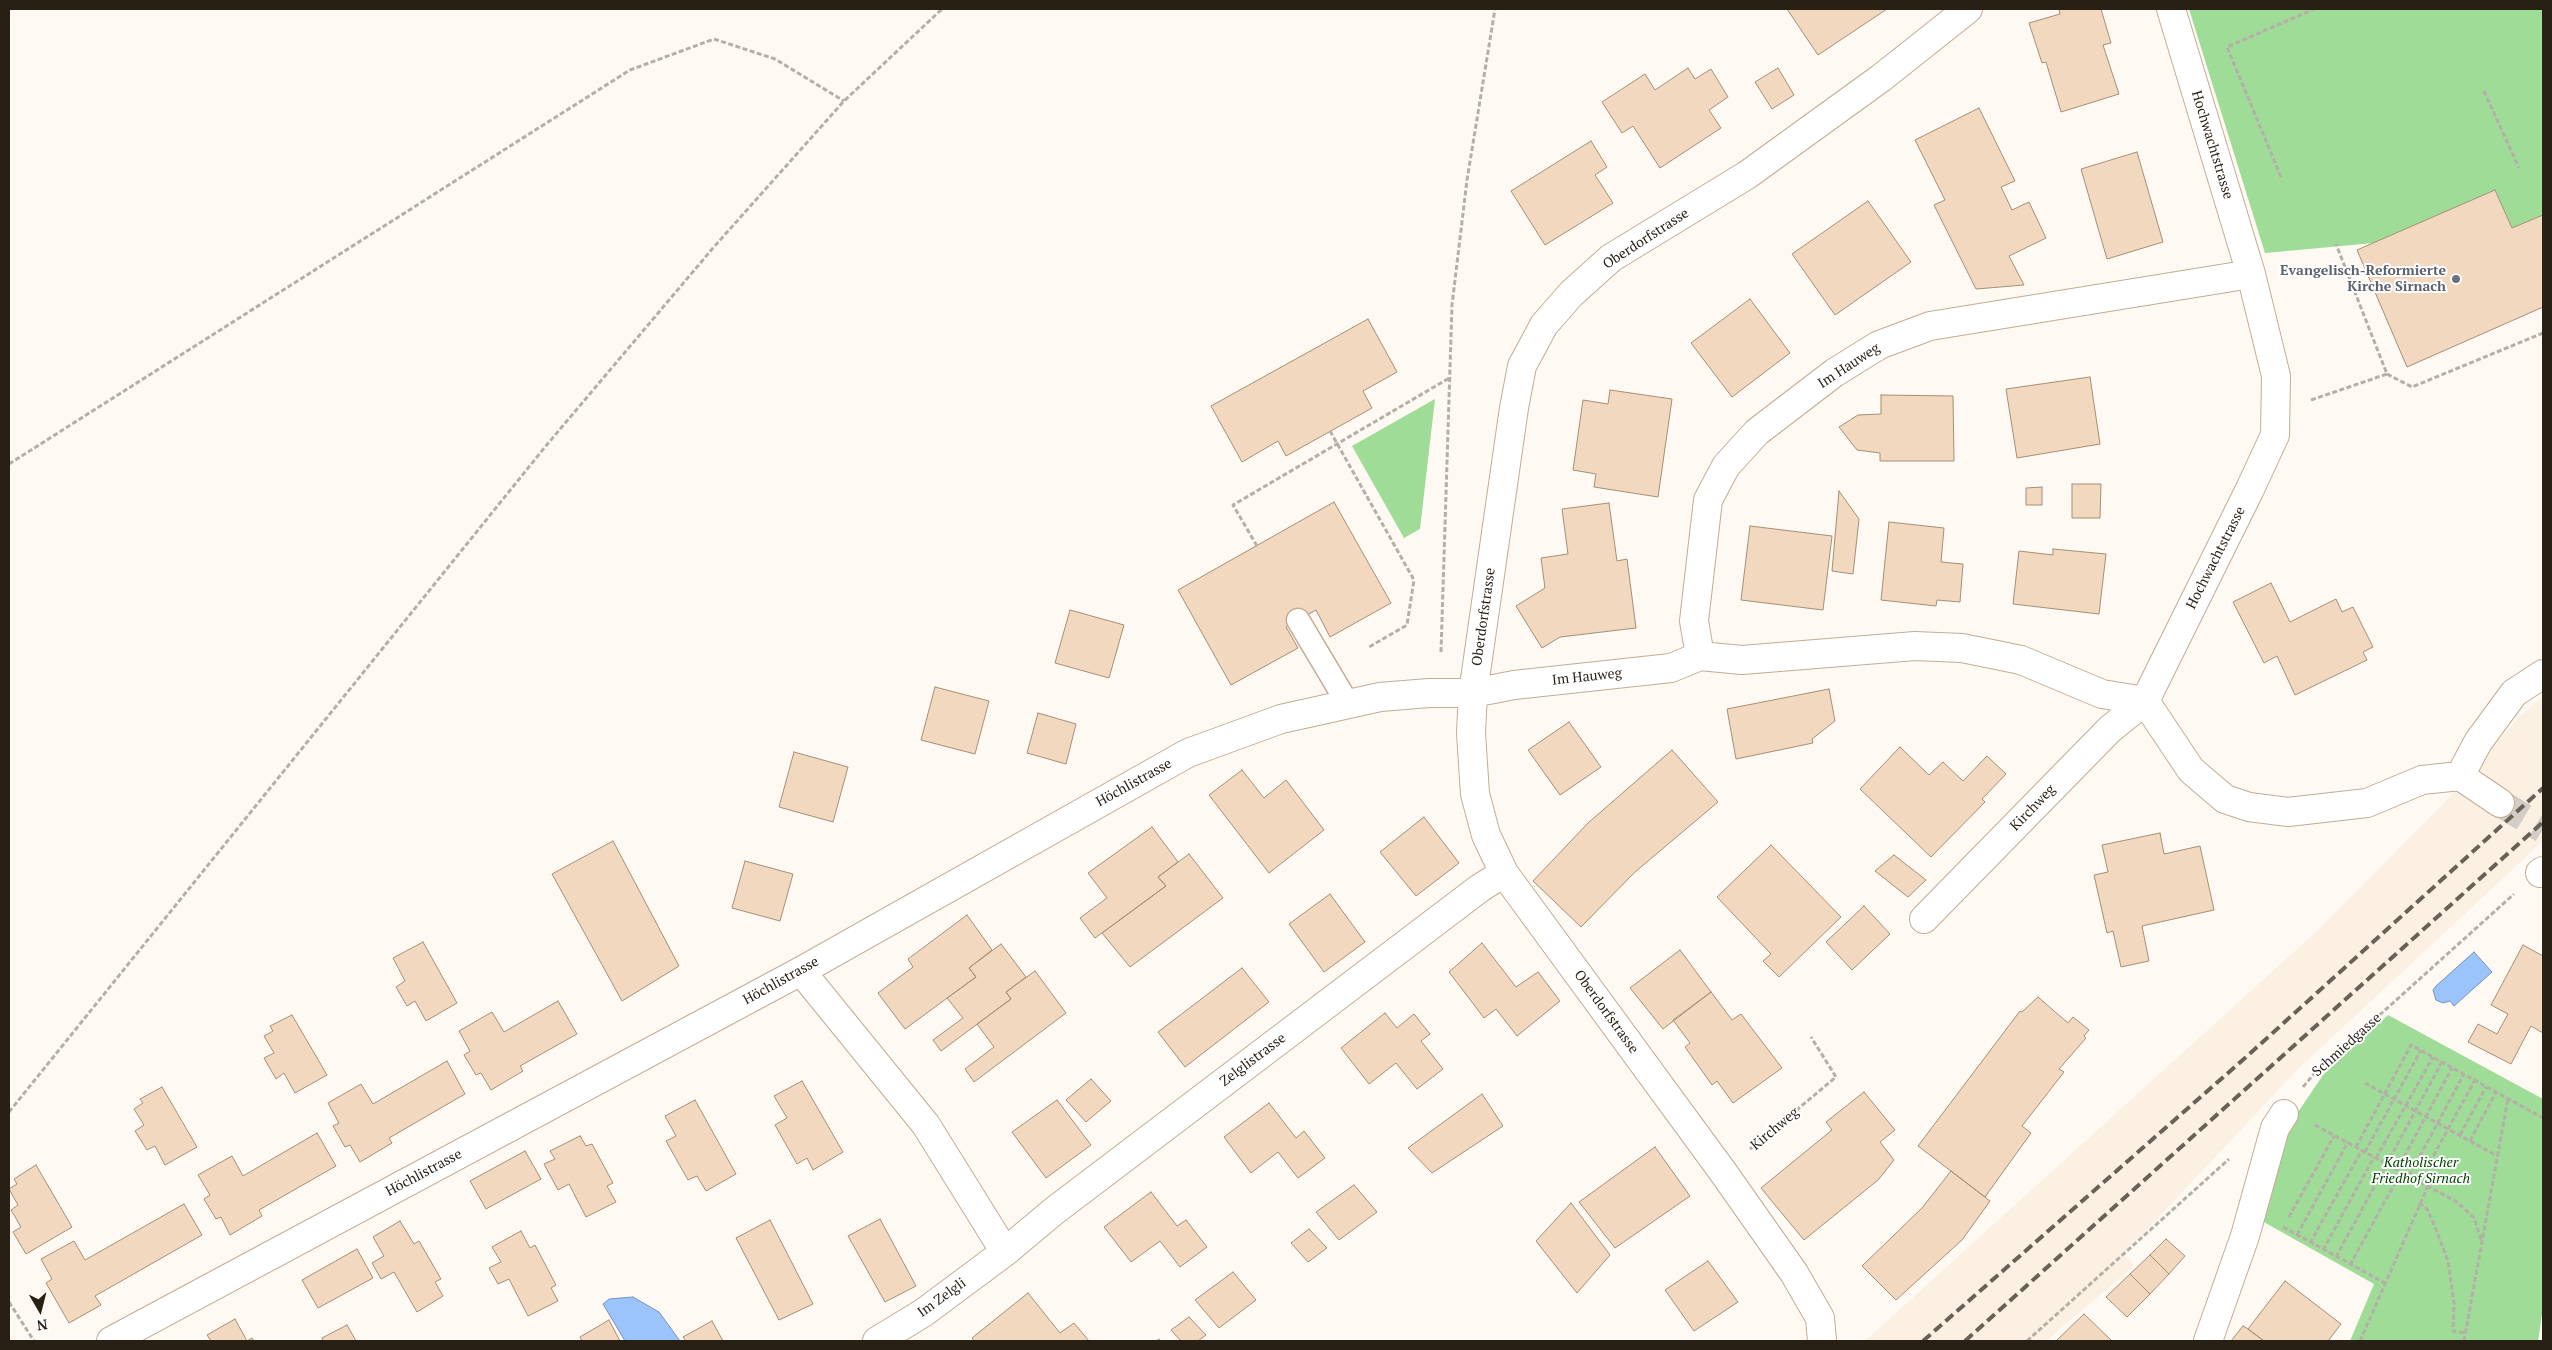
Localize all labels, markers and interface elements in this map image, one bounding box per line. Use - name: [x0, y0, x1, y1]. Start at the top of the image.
- street label: Hochwachtstrasse: [2187, 89, 2237, 201]
- street label: Oberdorfstrasse: [1600, 205, 1692, 273]
- place label: Evangelisch-Reformierte Kirche Sirnach: [2280, 263, 2446, 296]
- marker: Evangelisch-Reformierte Kirche Sirnach: [2450, 273, 2462, 285]
- street label: Im Hauweg: [1815, 340, 1883, 392]
- street label: Hochwachtstrasse: [2183, 504, 2249, 612]
- street label: Oberdorfstrasse: [1469, 567, 1499, 667]
- street label: Im Hauweg: [1551, 665, 1623, 689]
- street label: Höchlistrasse: [1093, 755, 1175, 811]
- street label: Kirchweg: [2007, 781, 2059, 835]
- street label: Höchlistrasse: [740, 953, 822, 1009]
- street label: Oberdorfstrasse: [1570, 967, 1642, 1057]
- street label: Schmiedgasse: [2309, 1010, 2385, 1080]
- street label: Zelglistrasse: [1217, 1030, 1289, 1090]
- street label: Kirchweg: [1747, 1104, 1803, 1154]
- street label: Höchlistrasse: [383, 1146, 465, 1200]
- park label: Katholischer Friedhof Sirnach: [2372, 1155, 2470, 1188]
- street label: Im Zelgli: [915, 1275, 969, 1321]
- north arrow: [15, 1285, 65, 1335]
- text: N: [36, 1315, 49, 1335]

